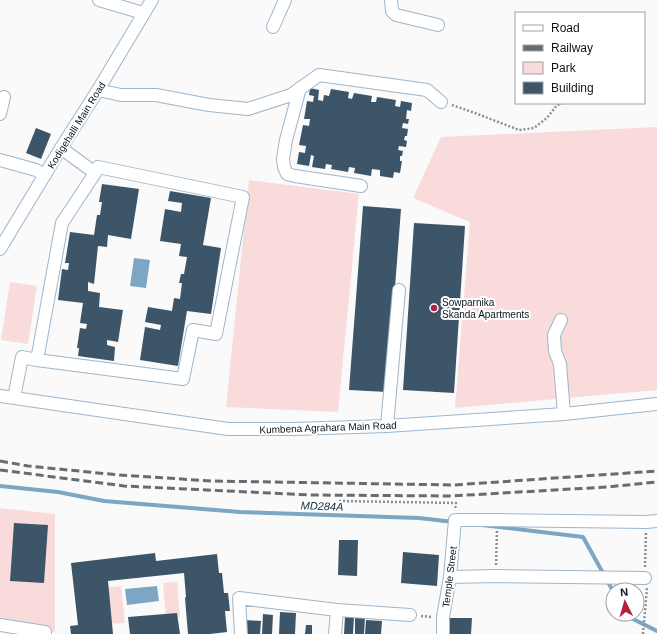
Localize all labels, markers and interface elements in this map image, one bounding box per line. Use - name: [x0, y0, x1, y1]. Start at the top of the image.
- legend: [515, 12, 645, 104]
- text: Road: [551, 21, 580, 35]
- text: Railway: [551, 41, 593, 55]
- text: Park: [551, 61, 577, 75]
- street label: Kodigehalli Main Road: [45, 80, 108, 171]
- text: Building: [551, 81, 594, 95]
- place label: Sowparnika Skanda Apartments: [442, 297, 529, 320]
- marker: Sowparnika Skanda Apartments: [429, 303, 439, 313]
- street label: Kumbena Agrahara Main Road: [259, 420, 397, 435]
- water label: MD284A: [300, 499, 344, 513]
- street label: Temple Street: [440, 546, 459, 608]
- north arrow: [605, 582, 645, 622]
- text: N: [620, 586, 629, 598]

